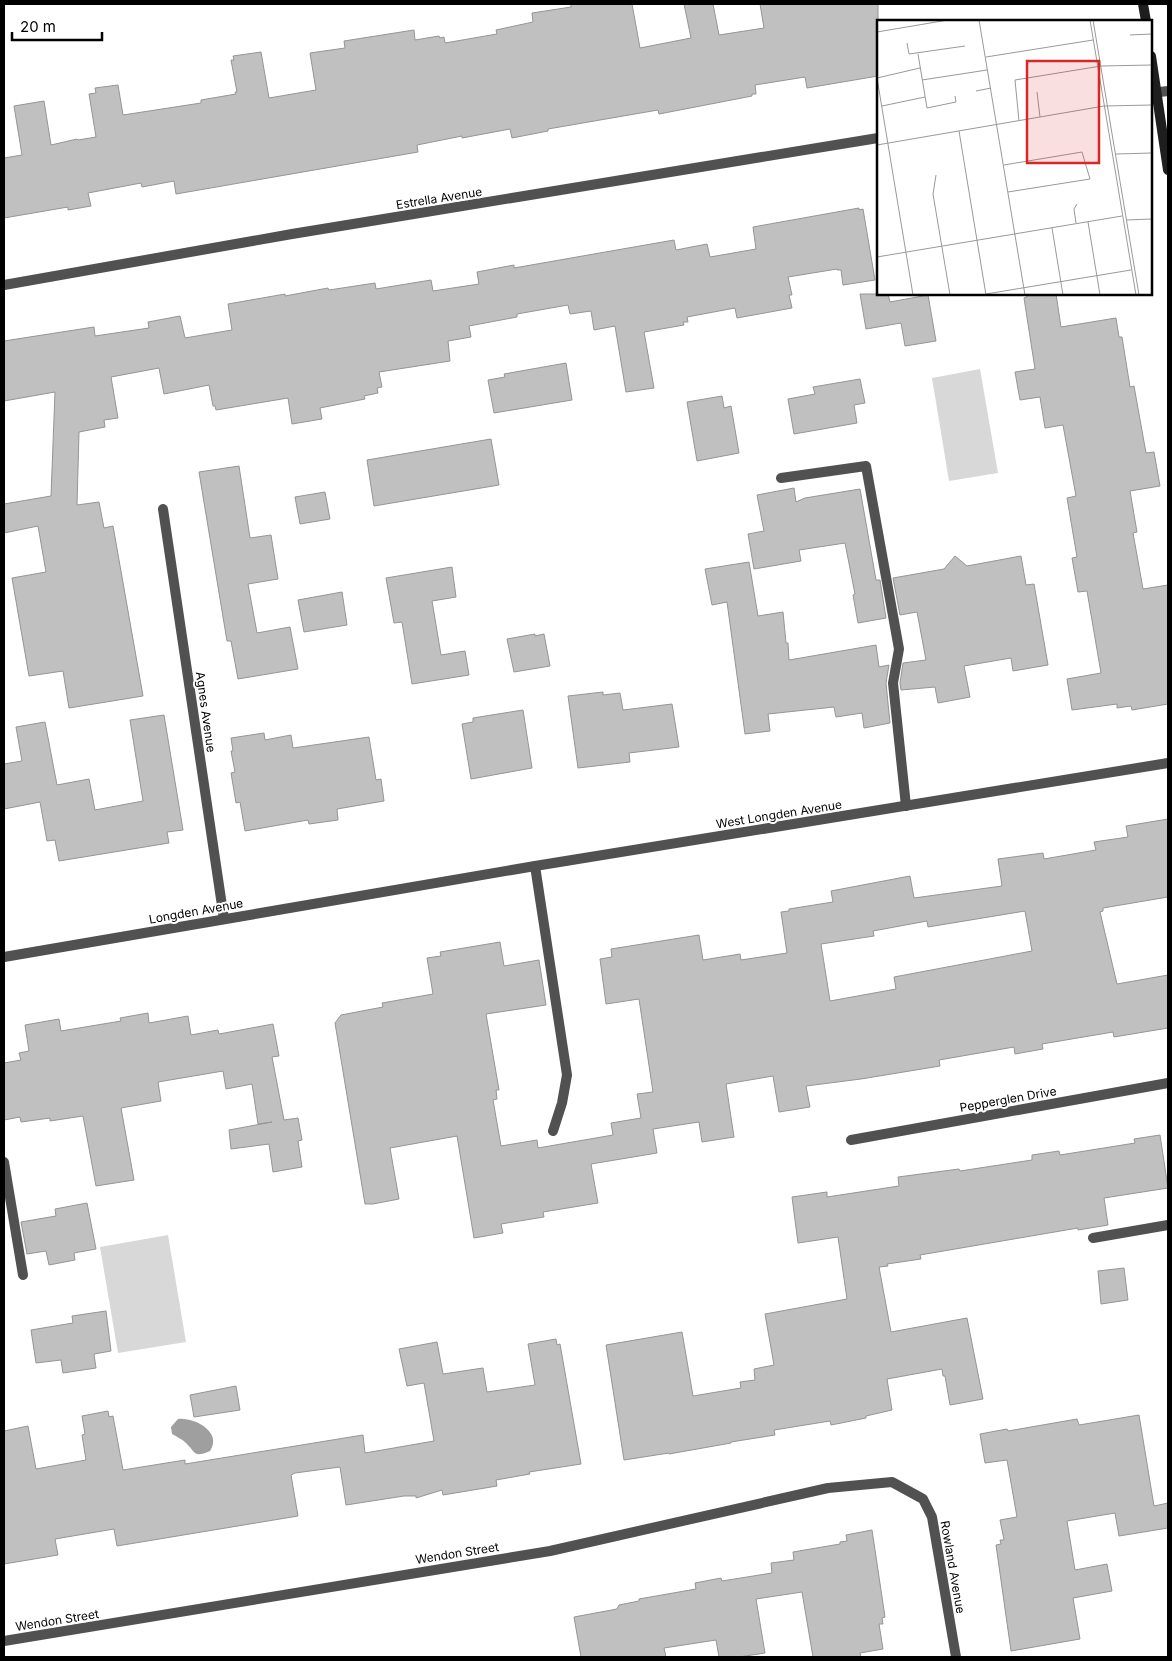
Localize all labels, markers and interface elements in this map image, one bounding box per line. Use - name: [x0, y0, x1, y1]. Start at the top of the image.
- scale bar: [12, 10, 102, 42]
- text: 20 m: [20, 17, 56, 36]
- inset map: [877, 20, 1152, 295]
- street label: Estrella Avenue: [395, 184, 483, 212]
- street label: Agnes Avenue: [193, 671, 219, 753]
- street label: West Longden Avenue: [715, 797, 843, 831]
- street label: Longden Avenue: [148, 895, 244, 927]
- street label: Pepperglen Drive: [958, 1083, 1058, 1115]
- street label: Rowland Avenue: [937, 1519, 969, 1615]
- street label: Wendon Street: [414, 1539, 500, 1567]
- street label: Wendon Street: [14, 1606, 100, 1634]

